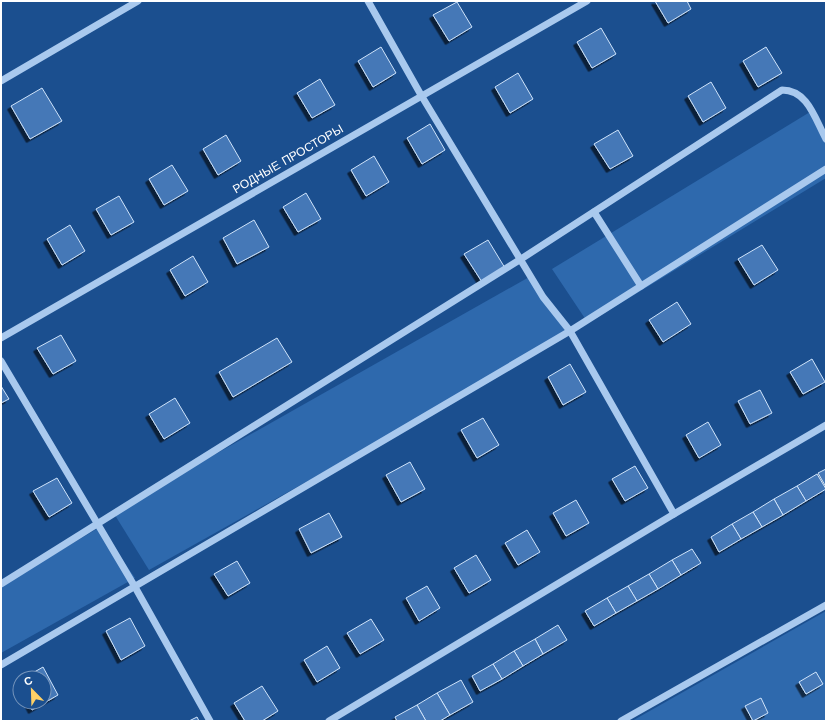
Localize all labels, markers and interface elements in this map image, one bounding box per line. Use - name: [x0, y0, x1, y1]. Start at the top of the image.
- street label: РОДНЫЕ ПРОСТОРЫ: [230, 122, 346, 196]
- north arrow: [12, 670, 52, 710]
- text: С: [22, 674, 35, 689]

